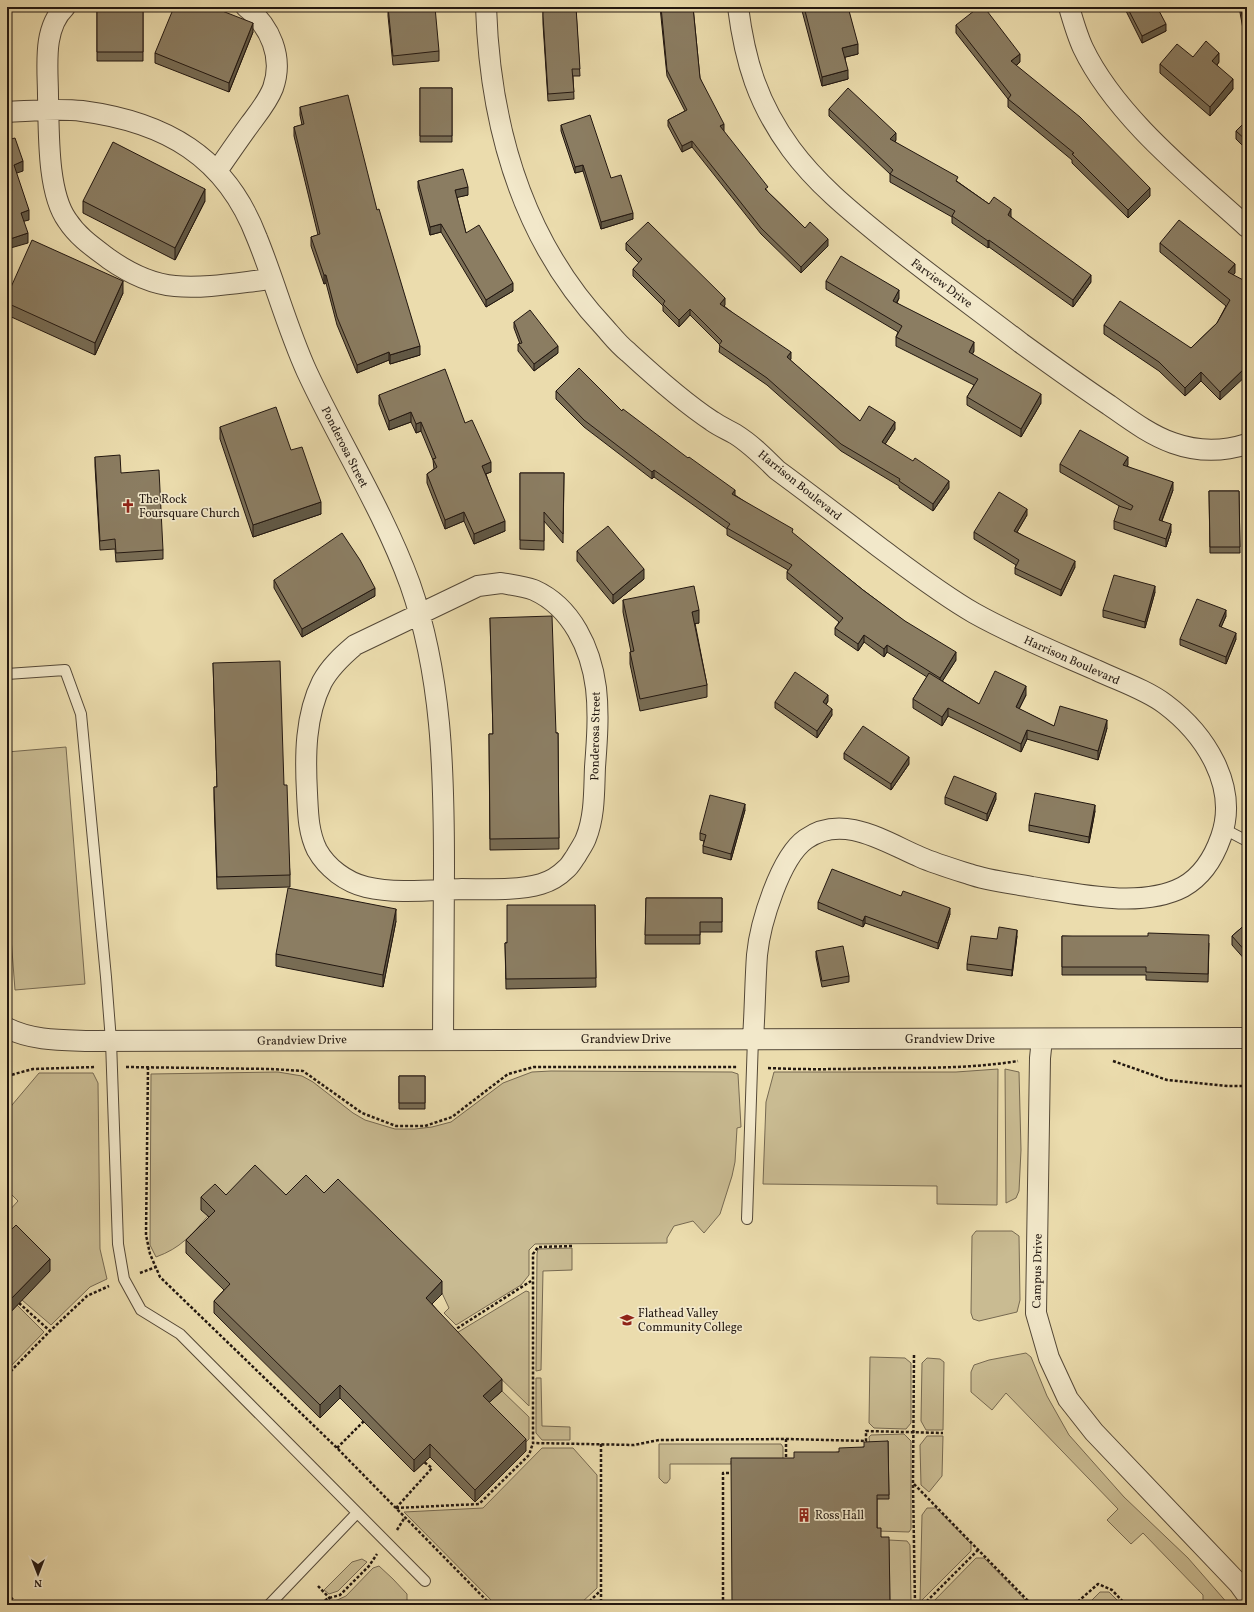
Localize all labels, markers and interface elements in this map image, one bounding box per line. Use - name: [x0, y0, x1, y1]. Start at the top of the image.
- street label: Farview Drive: [907, 255, 976, 312]
- street label: Ponderosa Street: [317, 404, 371, 491]
- street label: Harrison Boulevard: [754, 447, 845, 525]
- place label: The Rock Foursquare Church: [139, 492, 240, 522]
- church icon: The Rock Foursquare Church: [120, 498, 136, 514]
- street label: Harrison Boulevard: [1021, 633, 1122, 689]
- street label: Ponderosa Street: [587, 691, 605, 781]
- street label: Grandview Drive: [257, 1032, 347, 1050]
- street label: Grandview Drive: [581, 1032, 671, 1048]
- street label: Grandview Drive: [905, 1032, 995, 1048]
- street label: Campus Drive: [1029, 1233, 1047, 1309]
- place label: Flathead Valley Community College: [638, 1306, 743, 1336]
- school or university icon: Flathead Valley Community College: [619, 1312, 635, 1328]
- building icon: Ross Hall: [796, 1507, 812, 1523]
- place label: Ross Hall: [815, 1508, 865, 1524]
- north arrow: [18, 1554, 58, 1594]
- text: N: [34, 1575, 42, 1590]

